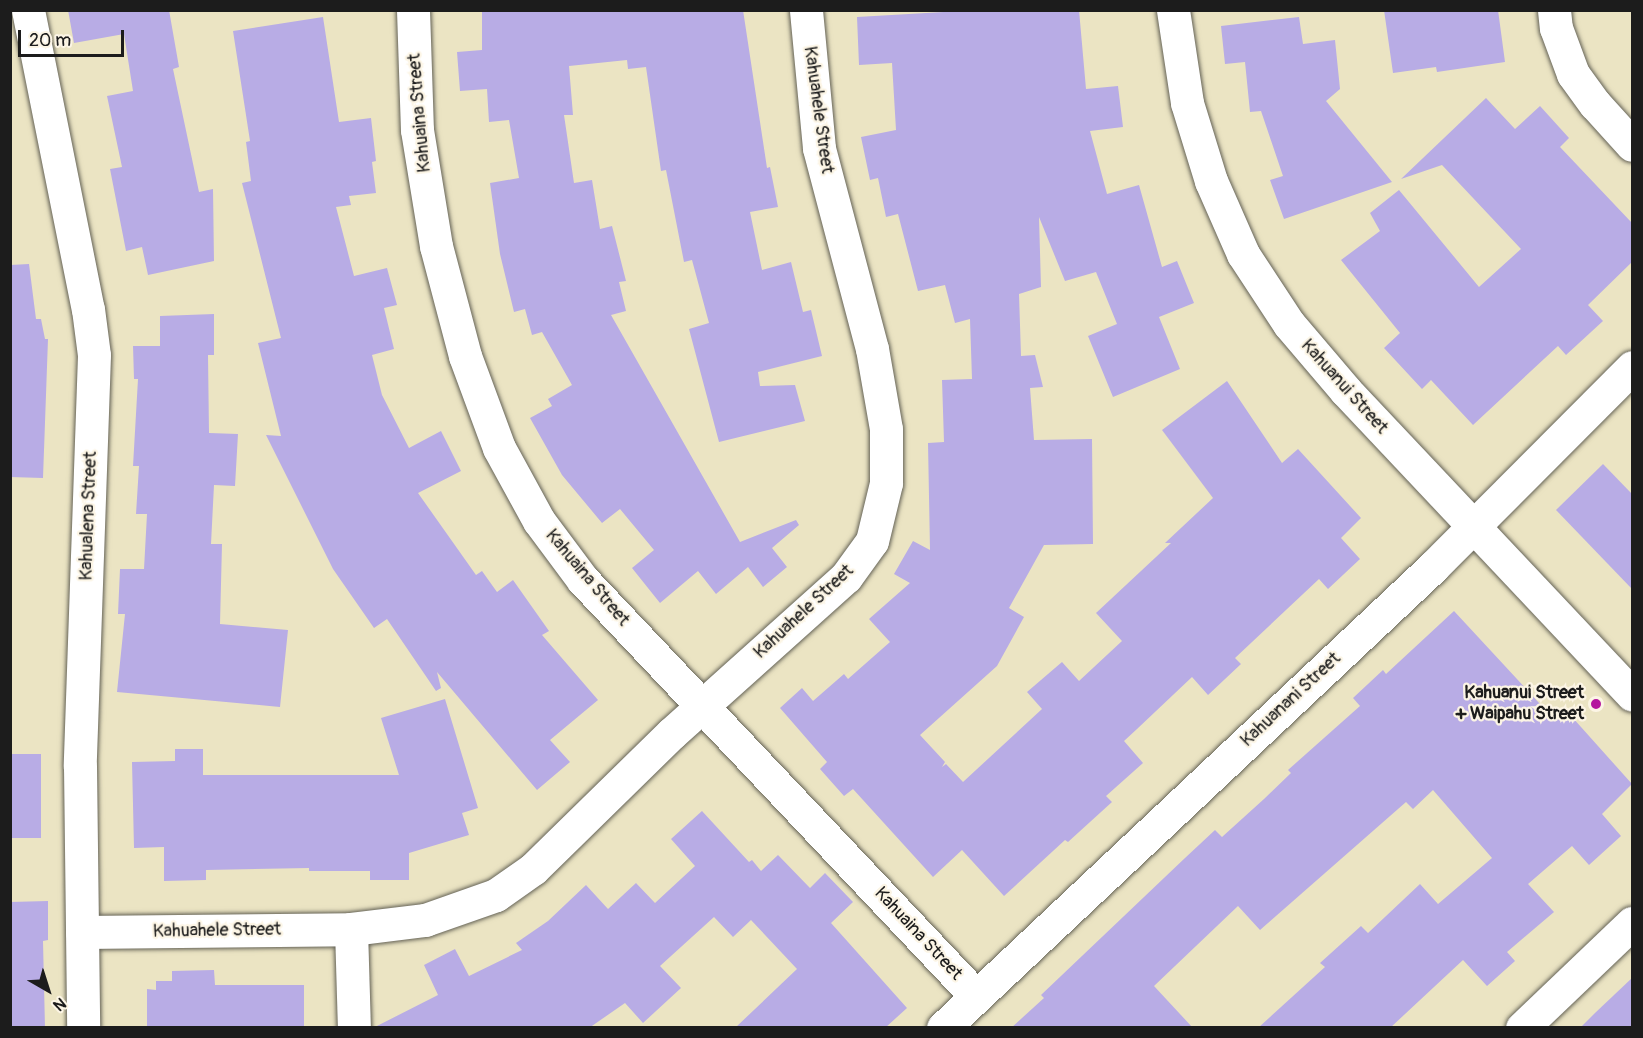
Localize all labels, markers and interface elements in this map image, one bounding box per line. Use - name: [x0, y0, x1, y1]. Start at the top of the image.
- scale bar: [21, 18, 128, 56]
- text: 20 m: [29, 29, 71, 52]
- street label: Kahuahele Street: [798, 45, 838, 175]
- street label: Kahuaina Street: [404, 53, 436, 173]
- street label: Kahuanui Street: [1296, 335, 1392, 439]
- street label: Kahualena Street: [76, 451, 102, 581]
- street label: Kahuaina Street: [540, 525, 634, 631]
- street label: Kahuahele Street: [750, 560, 858, 664]
- street label: Kahuanani Street: [1237, 648, 1345, 752]
- place label: Kahuanui Street + Waipahu Street: [1456, 683, 1584, 726]
- marker: Kahuanui Street + Waipahu Street: [1589, 697, 1603, 711]
- street label: Kahuaina Street: [869, 883, 967, 985]
- street label: Kahuahele Street: [153, 919, 281, 943]
- north arrow: [18, 960, 78, 1020]
- text: N: [49, 993, 70, 1015]

